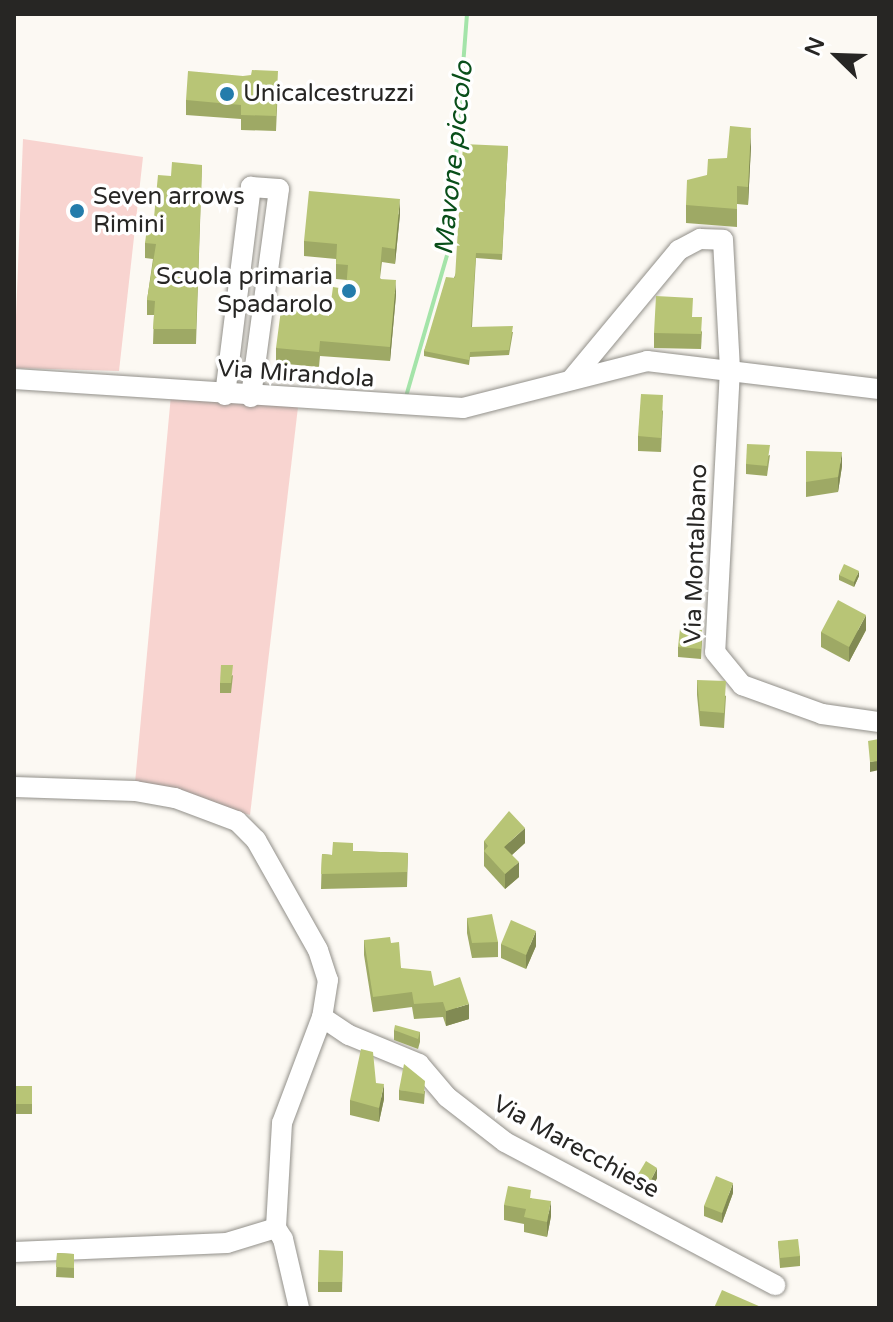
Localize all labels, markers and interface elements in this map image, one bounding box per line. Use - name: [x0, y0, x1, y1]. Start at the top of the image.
- north arrow: [797, 16, 877, 96]
- text: N: [799, 33, 830, 60]
- water label: Mavone piccolo: [428, 60, 480, 256]
- place label: Unicalcestruzzi: [243, 80, 414, 108]
- marker: Unicalcestruzzi: [218, 85, 236, 103]
- place label: Seven arrows Rimini: [93, 183, 245, 239]
- marker: Seven arrows Rimini: [68, 202, 86, 220]
- place label: Scuola primaria Spadarolo: [156, 263, 333, 319]
- marker: Scuola primaria Spadarolo: [340, 282, 358, 300]
- street label: Via Mirandola: [216, 354, 376, 394]
- street label: Via Montalbano: [678, 463, 714, 645]
- street label: Via Marecchiese: [488, 1089, 664, 1205]

